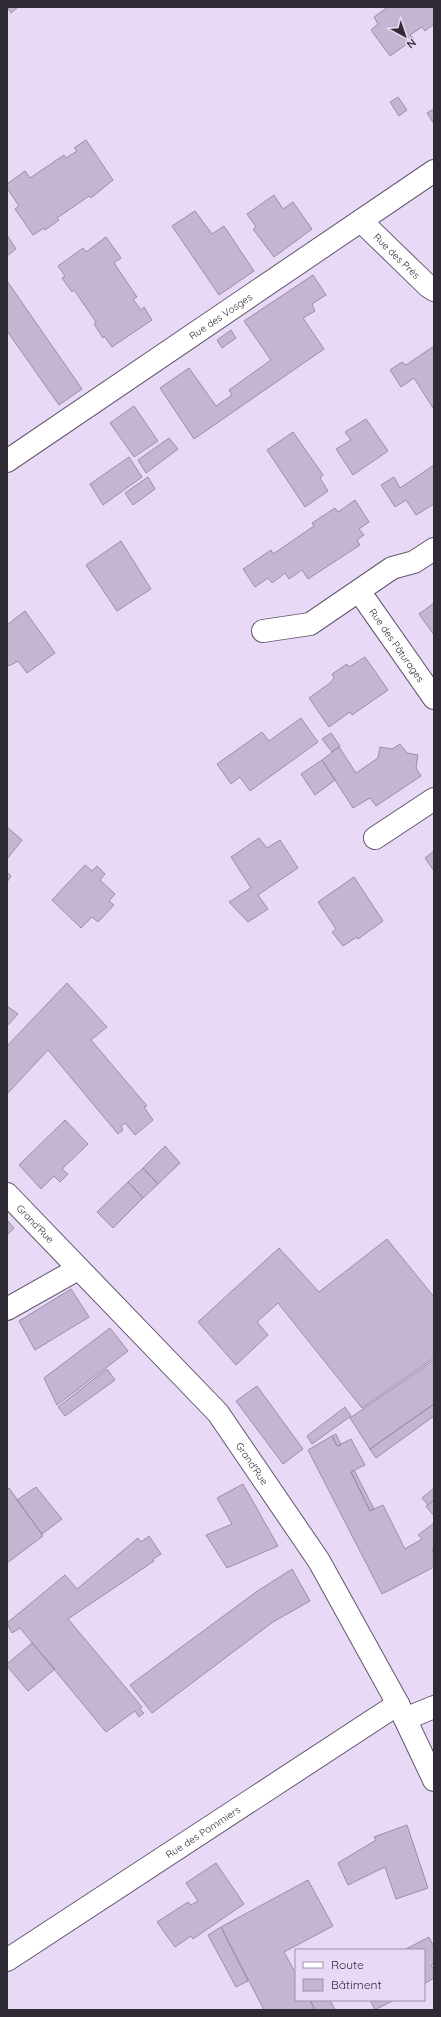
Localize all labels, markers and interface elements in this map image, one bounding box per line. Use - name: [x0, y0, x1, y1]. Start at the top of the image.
- north arrow: [385, 16, 425, 56]
- text: N: [404, 36, 419, 52]
- street label: Rue des Prés: [371, 230, 423, 282]
- street label: Rue des Vosges: [186, 290, 255, 342]
- street label: Rue des Pâturages: [367, 606, 427, 685]
- street label: Grand'Rue: [14, 1202, 57, 1246]
- street label: Grand'Rue: [233, 1440, 272, 1487]
- street label: Rue des Pommiers: [163, 1803, 243, 1861]
- legend: [295, 1949, 425, 2001]
- text: Route: [331, 1957, 364, 1972]
- text: Bâtiment: [331, 1977, 381, 1992]

